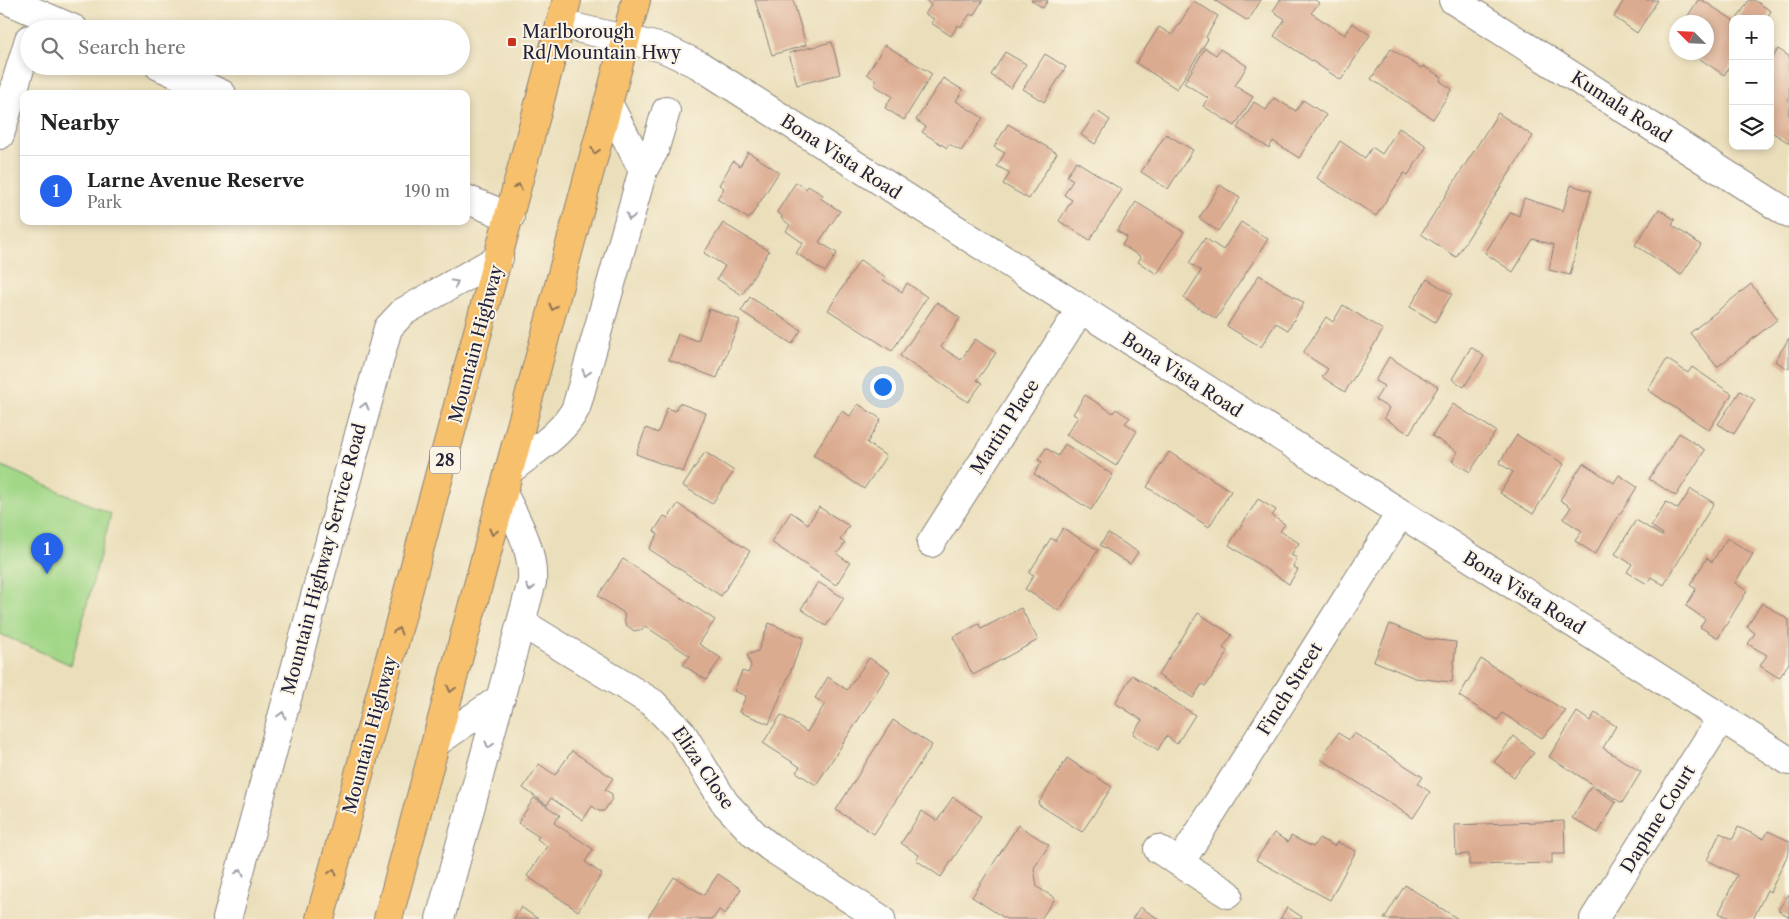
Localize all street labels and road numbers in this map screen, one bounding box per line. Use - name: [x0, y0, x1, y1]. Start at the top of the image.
- street label: Kumala Road: [1567, 66, 1675, 148]
- street label: Bona Vista Road: [777, 110, 905, 204]
- street label: Mountain Highway: [444, 261, 508, 426]
- street label: Bona Vista Road: [1118, 328, 1246, 422]
- street label: Martin Place: [966, 375, 1044, 479]
- street label: Mountain Highway Service Road: [277, 421, 371, 697]
- road number: 28: [430, 446, 460, 474]
- street label: Bona Vista Road: [1459, 547, 1589, 639]
- street label: Finch Street: [1253, 638, 1327, 739]
- street label: Mountain Highway: [338, 652, 402, 817]
- street label: Eliza Close: [667, 723, 739, 813]
- street label: Daphne Court: [1616, 761, 1700, 877]

